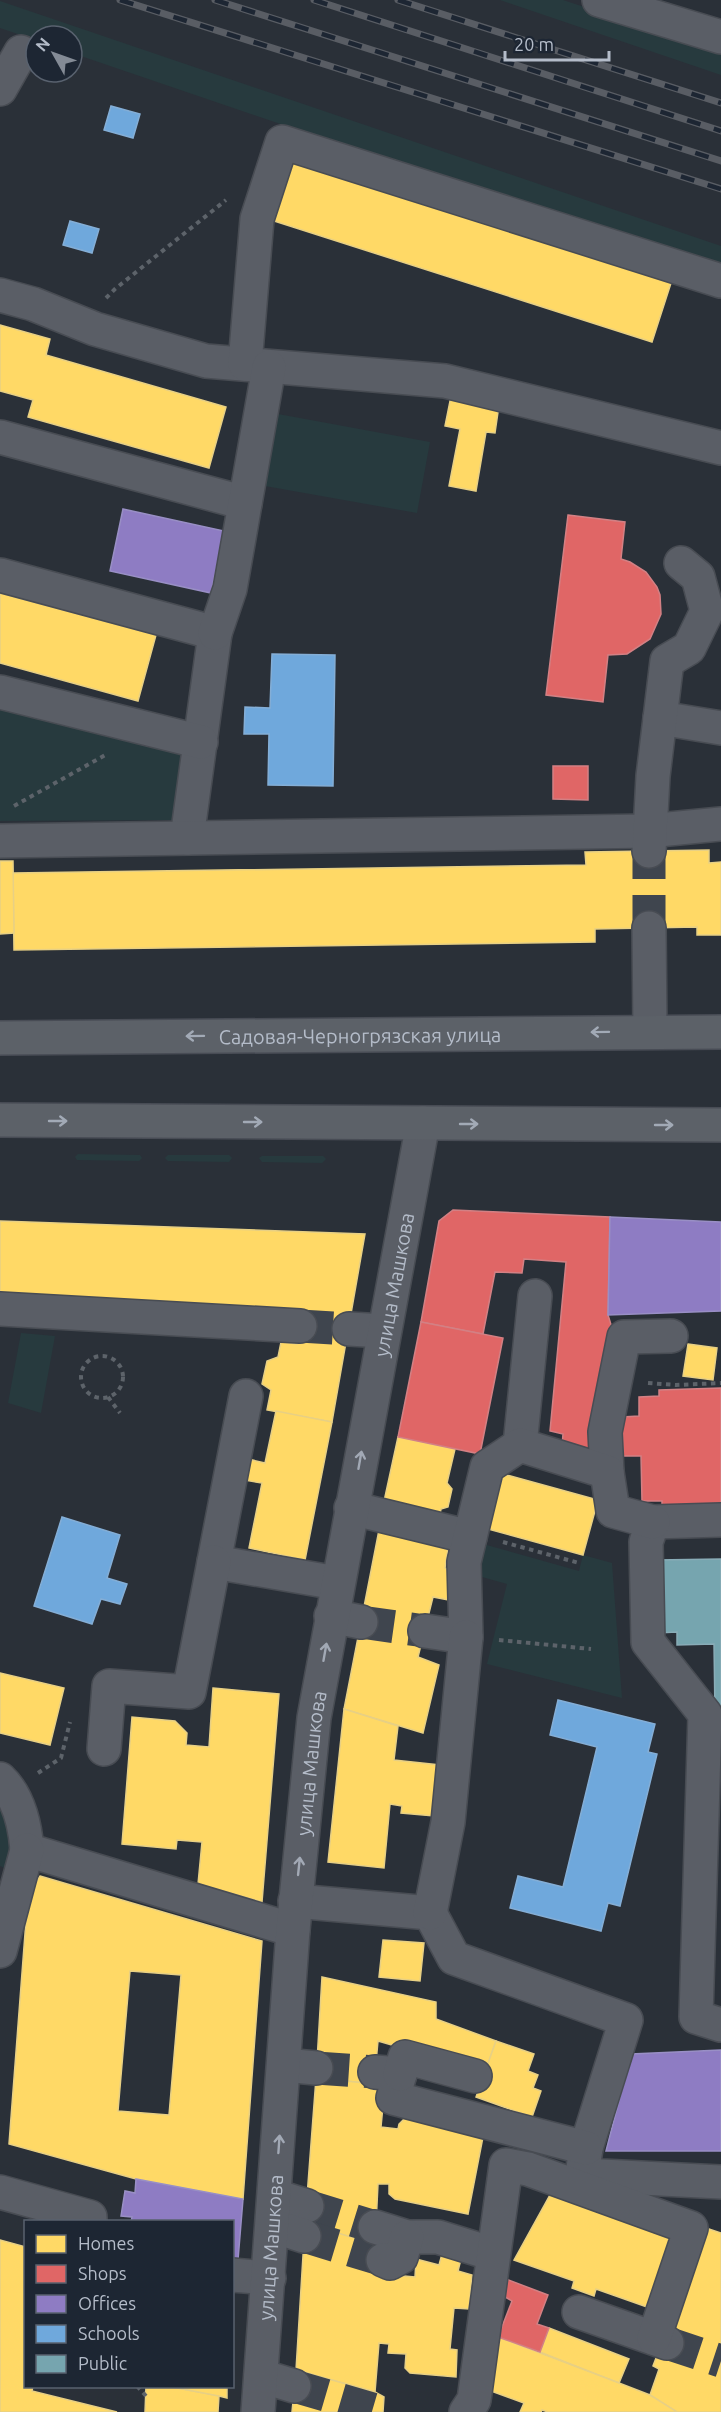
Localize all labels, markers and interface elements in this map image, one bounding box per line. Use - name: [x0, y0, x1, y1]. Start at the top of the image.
- north arrow: [24, 24, 84, 84]
- scale bar: [505, 24, 608, 62]
- text: N: [32, 34, 53, 55]
- text: 20 m: [514, 34, 554, 54]
- street label: Садовая-Черногрязская улица: [219, 1022, 501, 1048]
- one-way arrow: [590, 1026, 610, 1038]
- one-way arrow: [185, 1030, 205, 1042]
- one-way arrow: [48, 1115, 68, 1127]
- one-way arrow: [243, 1116, 263, 1128]
- one-way arrow: [459, 1118, 479, 1129]
- one-way arrow: [654, 1119, 674, 1131]
- street label: улица Машкова: [369, 1211, 418, 1358]
- one-way arrow: [355, 1451, 366, 1470]
- one-way arrow: [320, 1642, 331, 1662]
- street label: улица Машкова: [291, 1689, 330, 1837]
- one-way arrow: [294, 1857, 305, 1877]
- one-way arrow: [273, 2135, 284, 2155]
- street label: улица Машкова: [253, 2174, 287, 2321]
- legend: [24, 2220, 234, 2388]
- text: Homes: [78, 2233, 135, 2253]
- text: Shops: [78, 2263, 127, 2283]
- text: Offices: [78, 2293, 136, 2313]
- text: Schools: [78, 2323, 140, 2343]
- text: Public: [78, 2353, 127, 2373]

